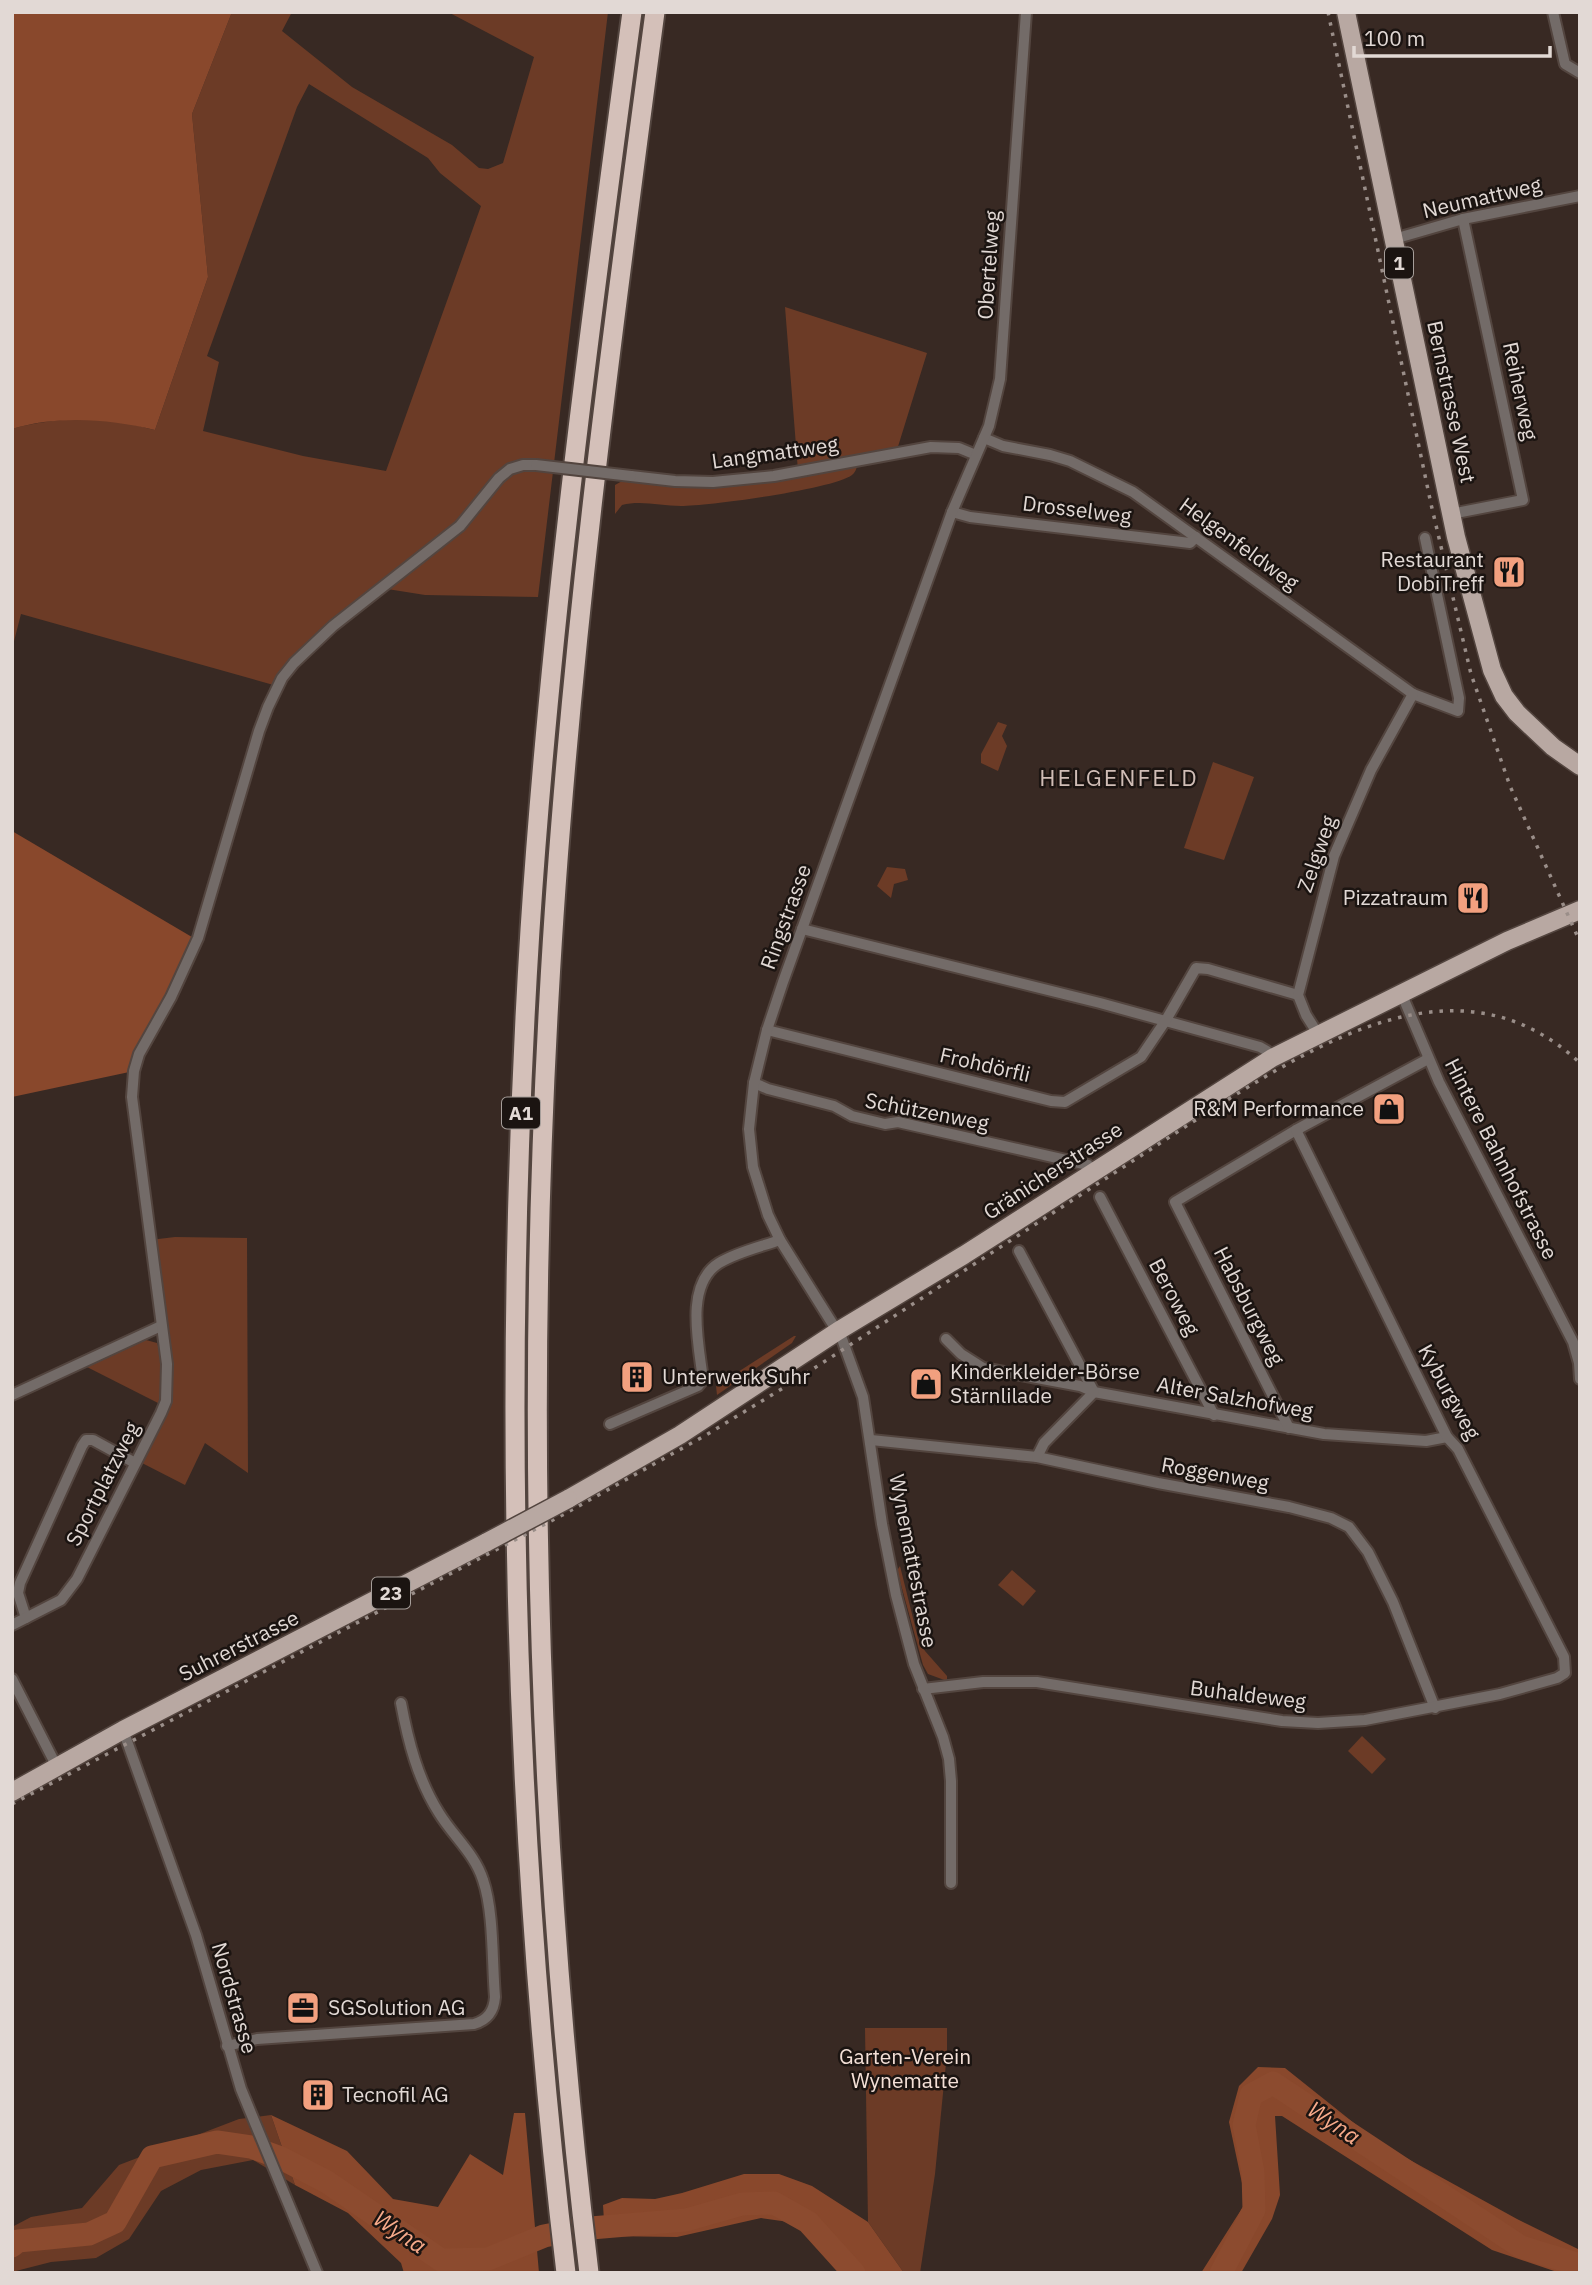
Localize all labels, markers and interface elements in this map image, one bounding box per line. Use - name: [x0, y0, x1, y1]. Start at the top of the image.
- scale bar: [1354, 14, 1550, 58]
- text: 100 m: [1364, 24, 1425, 52]
- street label: Neumattweg: [1420, 170, 1544, 224]
- street label: Obertelweg: [970, 209, 1006, 320]
- road number: 1: [1385, 247, 1413, 278]
- street label: Bernstrasse West: [1421, 318, 1483, 486]
- street label: Reiherweg: [1497, 339, 1545, 443]
- street label: Langmattweg: [710, 429, 840, 475]
- street label: Drosselweg: [1021, 488, 1133, 530]
- street label: Helgenfeldweg: [1174, 490, 1305, 596]
- place label: Restaurant DobiTreff: [1381, 545, 1484, 597]
- restaurant icon: Restaurant DobiTreff: [1490, 553, 1528, 591]
- district label: HELGENFELD: [1039, 762, 1199, 792]
- street label: Zelgweg: [1290, 812, 1342, 896]
- street label: Ringstrasse: [753, 860, 817, 973]
- restaurant icon: Pizzatraum: [1454, 879, 1492, 917]
- place label: Pizzatraum: [1343, 883, 1448, 911]
- street label: Frohdörfli: [937, 1040, 1033, 1088]
- street label: Hintere Bahnhofstrasse: [1439, 1053, 1565, 1264]
- street label: Schützenweg: [863, 1085, 991, 1137]
- shop icon: R&M Performance: [1370, 1090, 1408, 1128]
- place label: R&M Performance: [1193, 1094, 1364, 1122]
- road number: A1: [502, 1098, 540, 1128]
- street label: Gränicherstrasse: [978, 1115, 1127, 1226]
- street label: Habsburgweg: [1208, 1241, 1292, 1370]
- street label: Beroweg: [1143, 1253, 1207, 1340]
- street label: Kyburgweg: [1412, 1339, 1488, 1444]
- place label: Kinderkleider-Börse Stärnlilade: [950, 1357, 1140, 1409]
- building icon: Unterwerk Suhr: [618, 1358, 656, 1396]
- place label: Unterwerk Suhr: [662, 1362, 810, 1390]
- shop icon: Kinderkleider-Börse Stärnlilade: [907, 1365, 945, 1403]
- street label: Alter Salzhofweg: [1155, 1369, 1316, 1425]
- street label: Sportplatzweg: [59, 1417, 145, 1551]
- street label: Roggenweg: [1159, 1450, 1271, 1496]
- street label: Wynemattestrasse: [883, 1472, 945, 1650]
- road number: 23: [372, 1578, 410, 1609]
- street label: Suhrerstrasse: [174, 1603, 303, 1687]
- street label: Buhaldeweg: [1188, 1673, 1308, 1715]
- street label: Nordstrasse: [206, 1939, 264, 2057]
- office icon: SGSolution AG: [284, 1989, 322, 2027]
- place label: SGSolution AG: [328, 1993, 465, 2021]
- park label: Garten-Verein Wynematte: [839, 2042, 971, 2094]
- building icon: Tecnofil AG: [299, 2076, 337, 2114]
- place label: Tecnofil AG: [342, 2080, 449, 2108]
- water label: Wyna: [1302, 2094, 1367, 2151]
- water label: Wyna: [368, 2203, 433, 2260]

